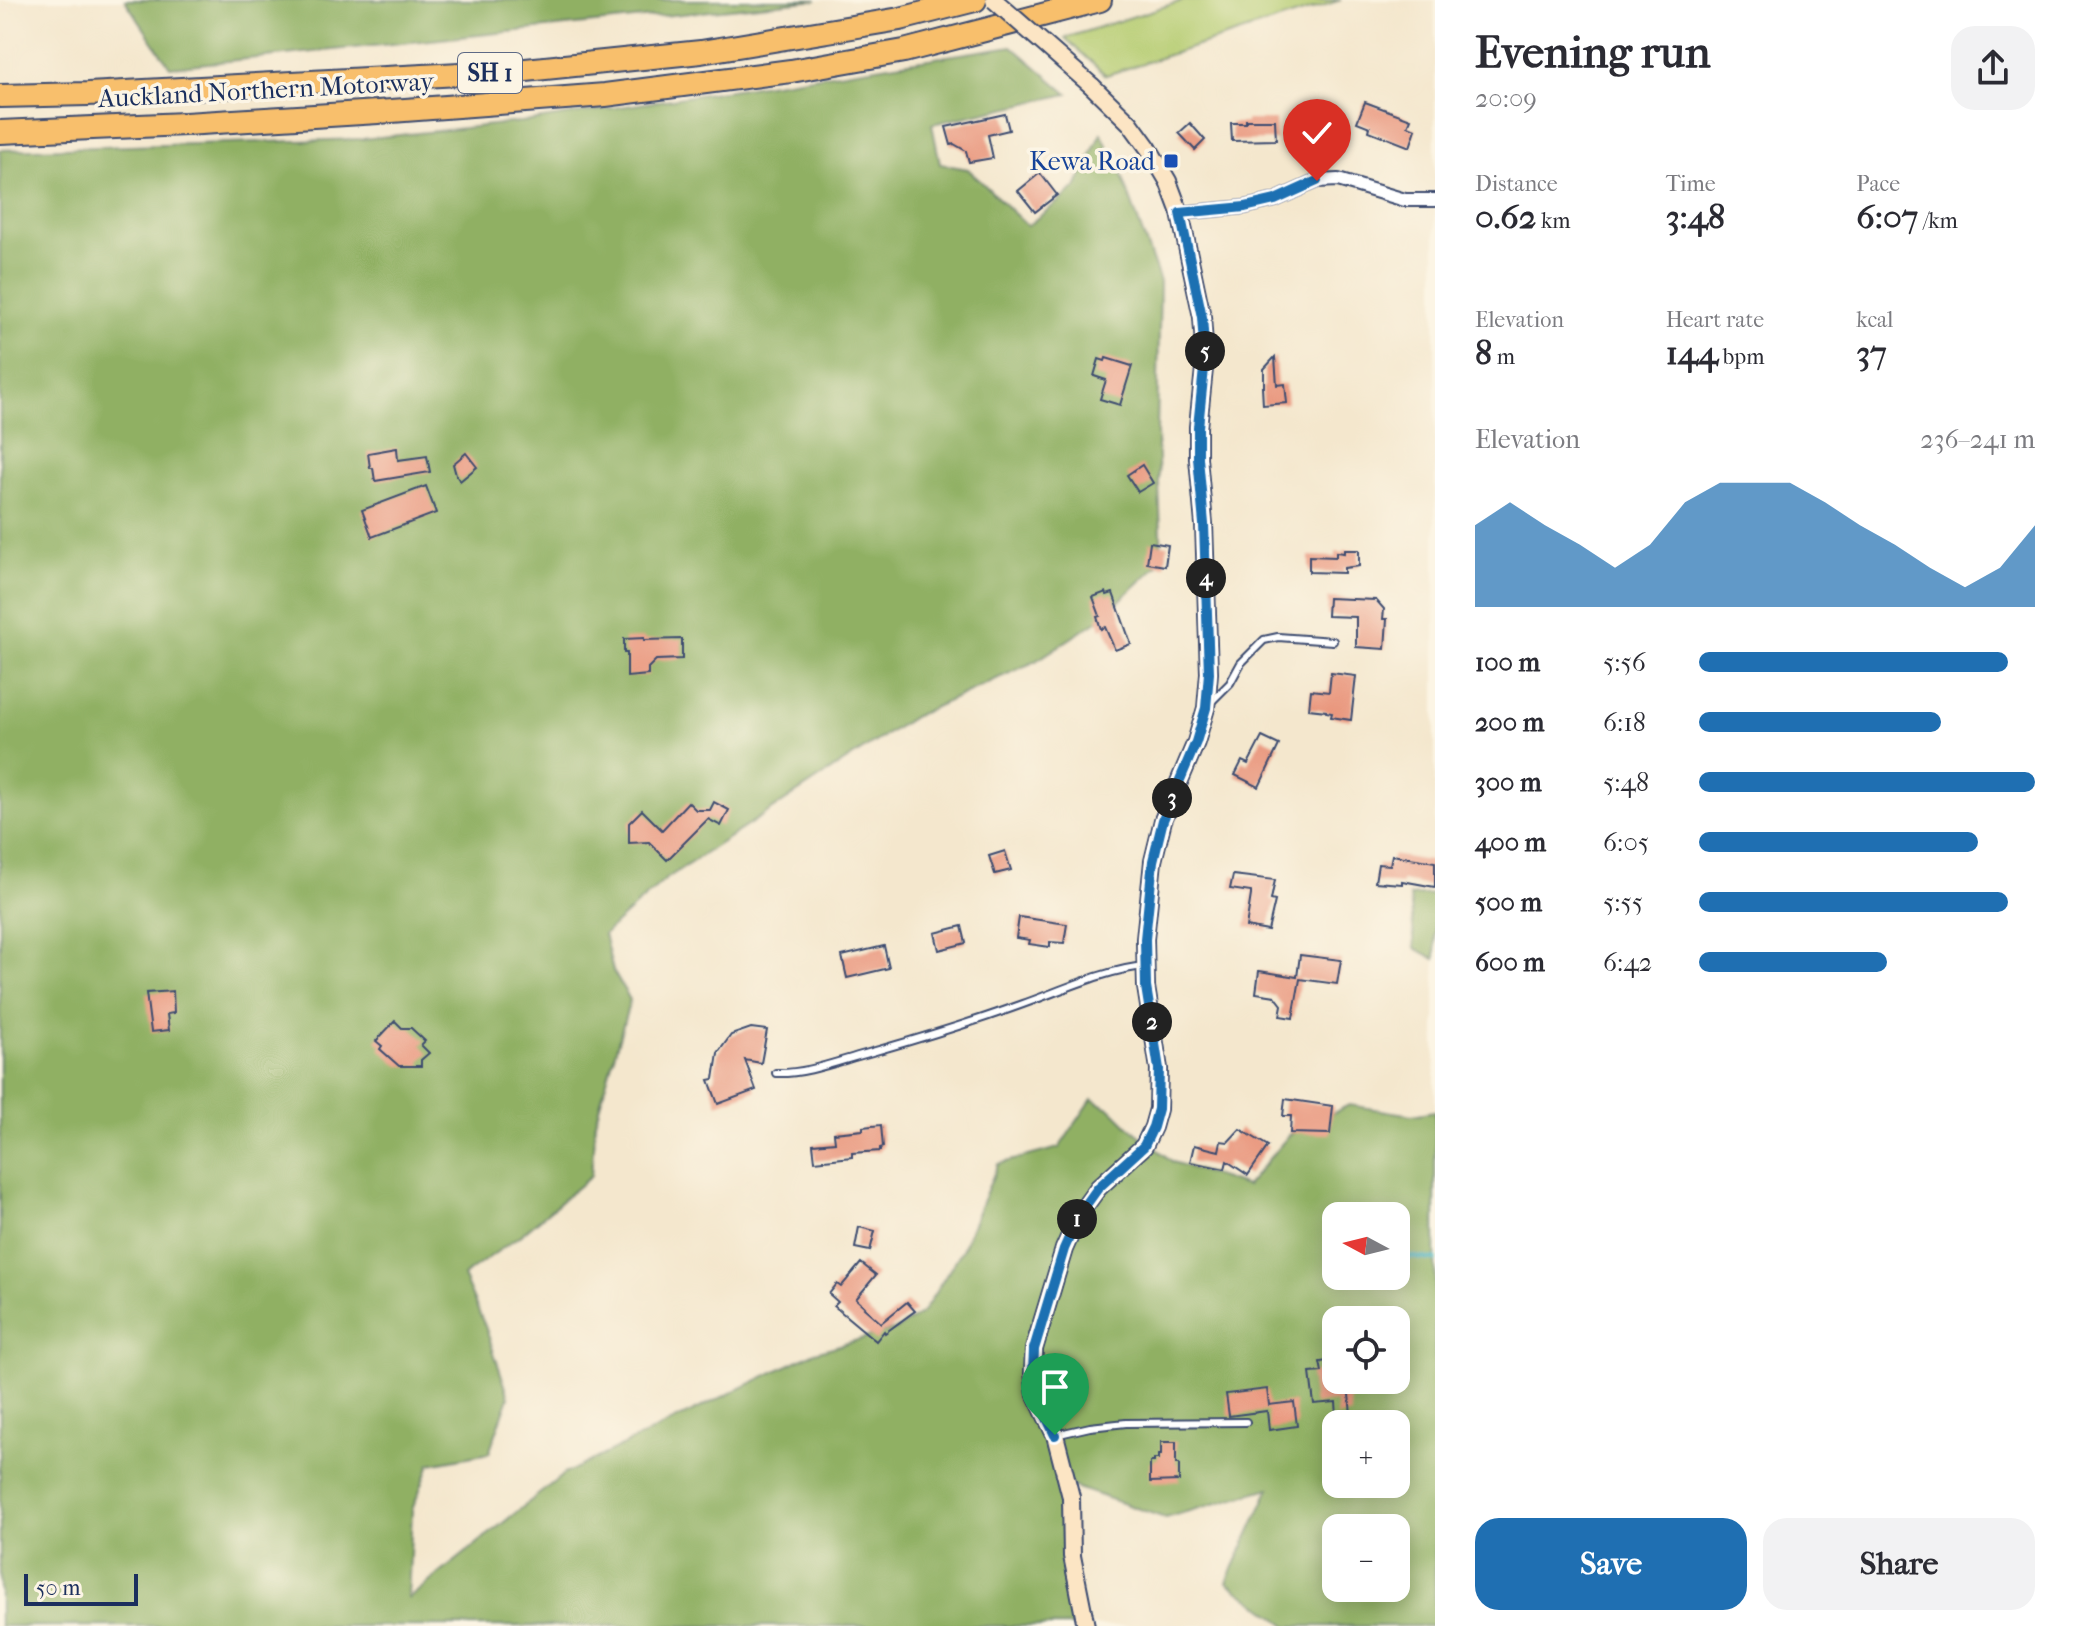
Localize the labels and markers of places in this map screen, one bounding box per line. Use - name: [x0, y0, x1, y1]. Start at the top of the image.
- pin: [1283, 99, 1351, 181]
- place label: Kewa Road: [1029, 146, 1156, 177]
- marker: Kewa Road: [1162, 152, 1180, 170]
- pin: 5: [1185, 331, 1225, 371]
- pin: 4: [1186, 558, 1226, 598]
- pin: 3: [1152, 778, 1192, 818]
- pin: 2: [1132, 1002, 1172, 1042]
- pin: 1: [1057, 1199, 1097, 1239]
- pin: [1021, 1353, 1089, 1435]

